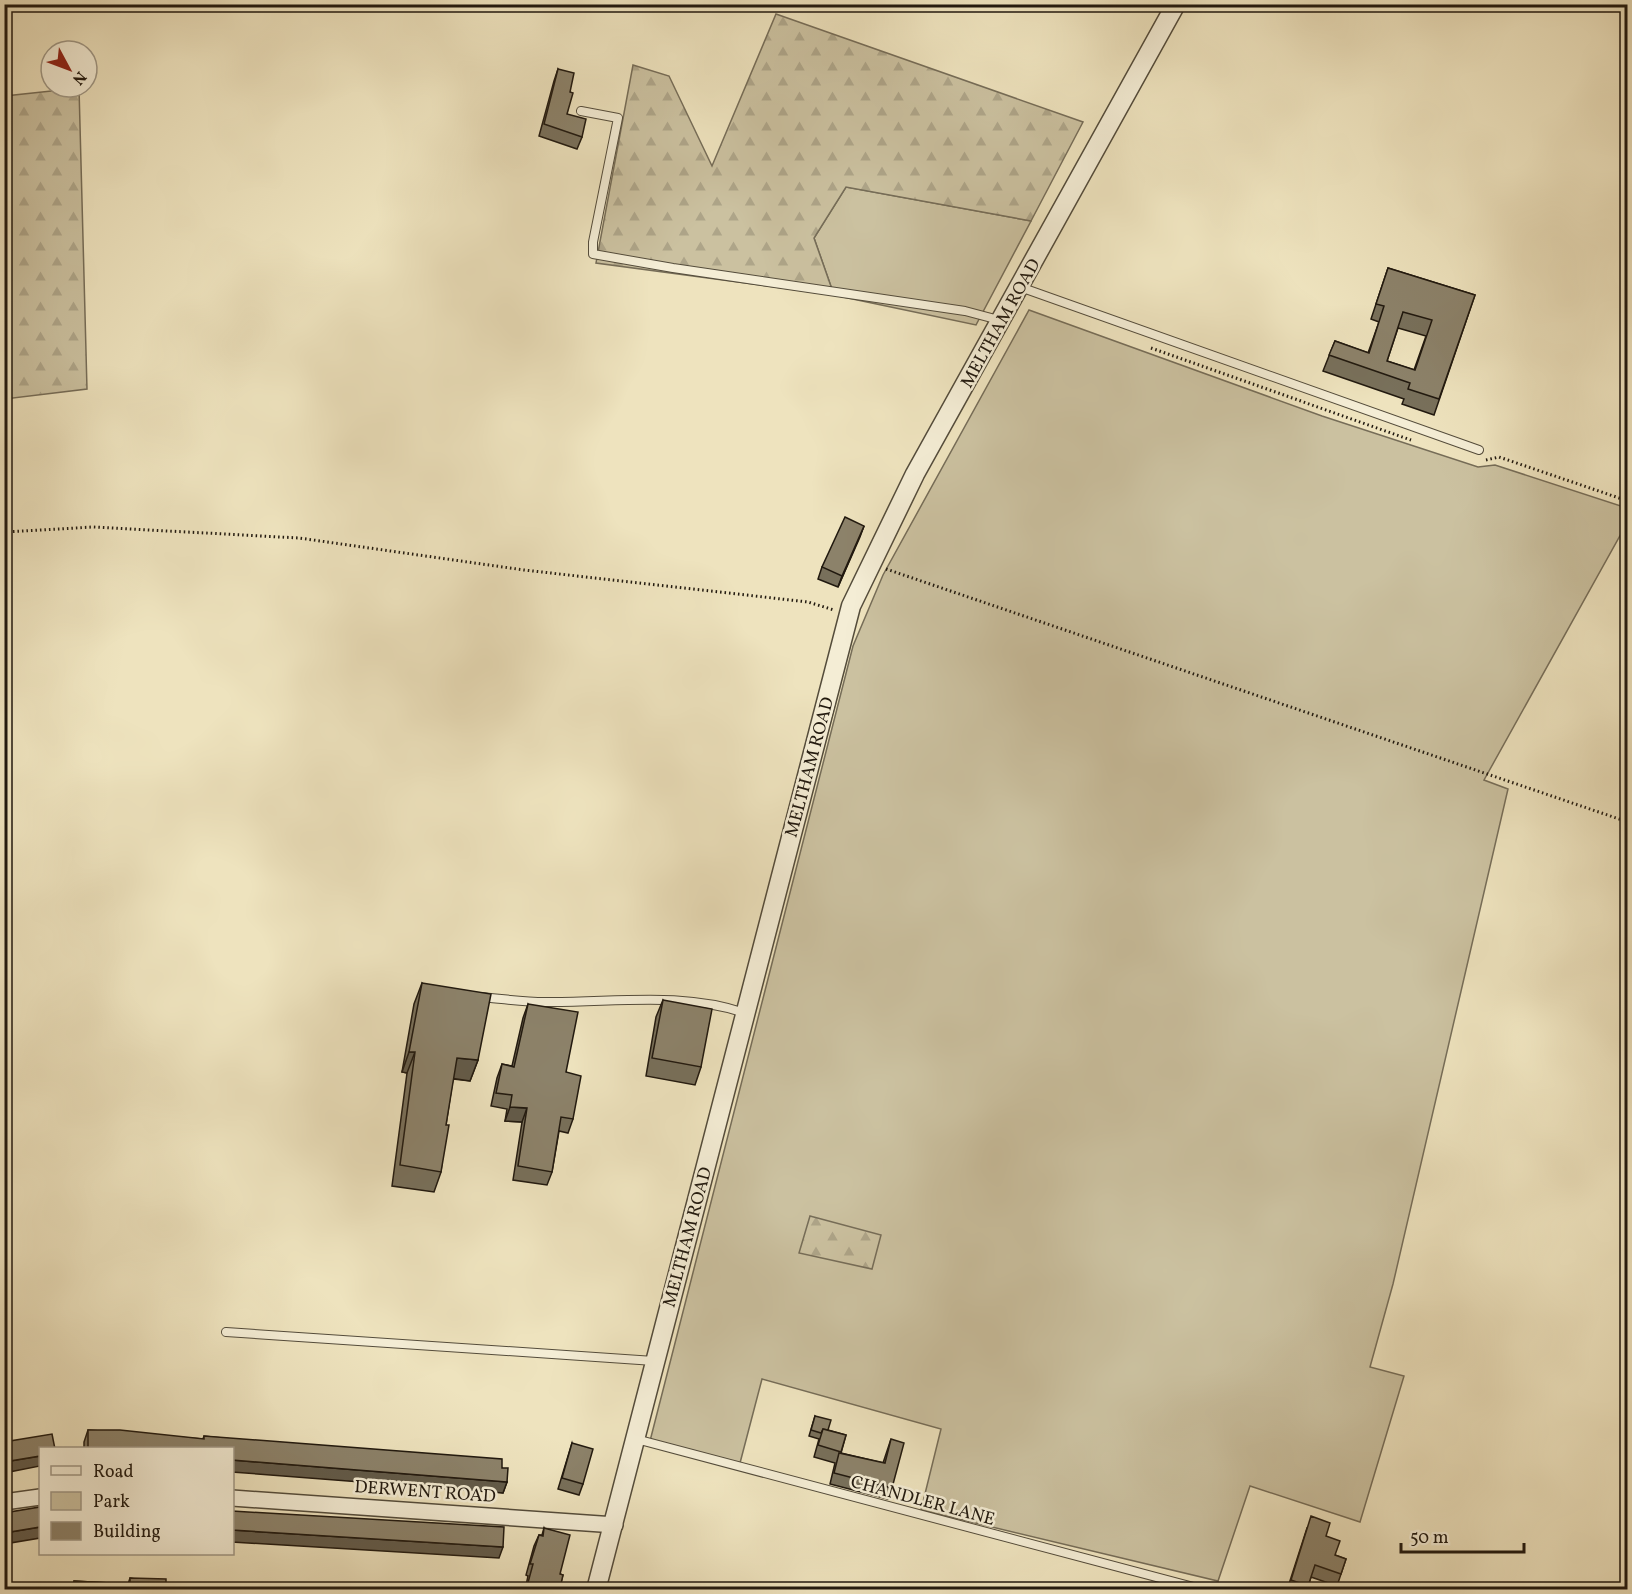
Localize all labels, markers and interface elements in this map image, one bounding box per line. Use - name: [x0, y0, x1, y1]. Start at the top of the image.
- north arrow: [39, 39, 99, 99]
- text: N: [66, 66, 91, 89]
- street label: MELTHAM ROAD: [955, 254, 1047, 393]
- street label: MELTHAM ROAD: [780, 694, 841, 840]
- street label: MELTHAM ROAD: [658, 1164, 719, 1310]
- legend: [39, 1447, 234, 1555]
- text: Road: [93, 1460, 134, 1485]
- street label: CHANDLER LANE: [848, 1470, 998, 1533]
- street label: DERWENT ROAD: [353, 1475, 496, 1510]
- text: Park: [93, 1490, 130, 1515]
- scale bar: [1401, 1516, 1524, 1554]
- text: Building: [93, 1520, 161, 1545]
- text: 50 m: [1410, 1526, 1449, 1551]

